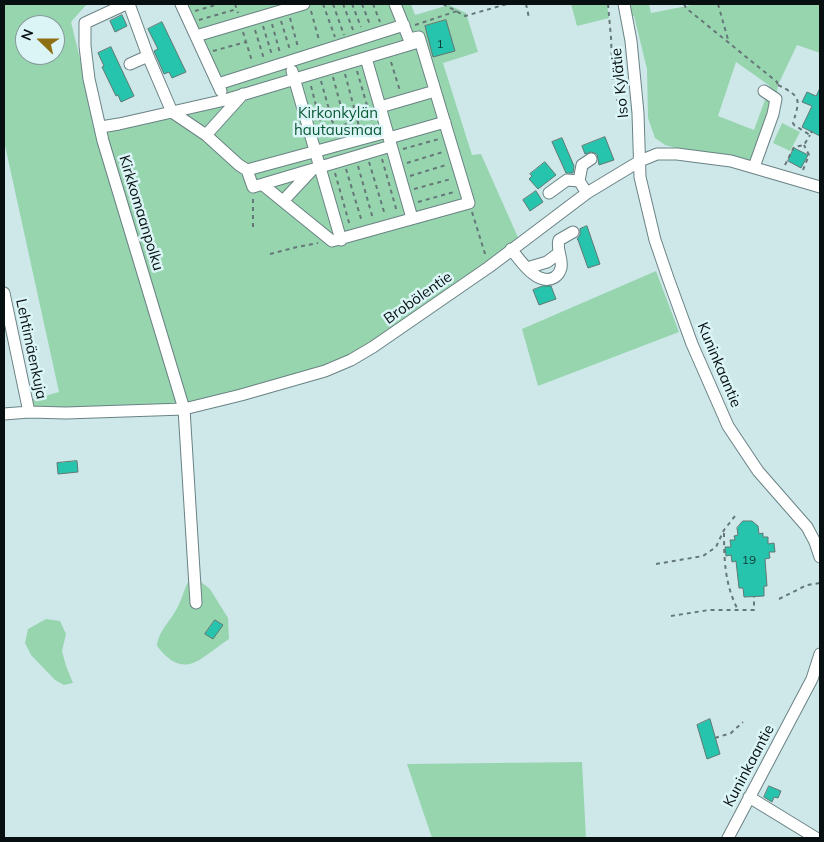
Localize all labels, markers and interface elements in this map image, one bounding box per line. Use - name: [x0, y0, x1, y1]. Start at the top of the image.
- north arrow: [15, 15, 65, 65]
- text: N: [17, 26, 37, 43]
- house number: 1: [436, 37, 444, 51]
- street label: Iso Kylätie: [607, 47, 633, 119]
- park label: Kirkonkylän hautausmaa: [294, 104, 382, 139]
- street label: Kirkkomaanpolku: [115, 153, 167, 273]
- street label: Brobölentie: [380, 268, 456, 328]
- street label: Lehtimäenkuja: [12, 297, 50, 401]
- street label: Kuninkaantie: [693, 320, 745, 410]
- house number: 19: [742, 553, 756, 567]
- street label: Kuninkaantie: [720, 722, 778, 810]

